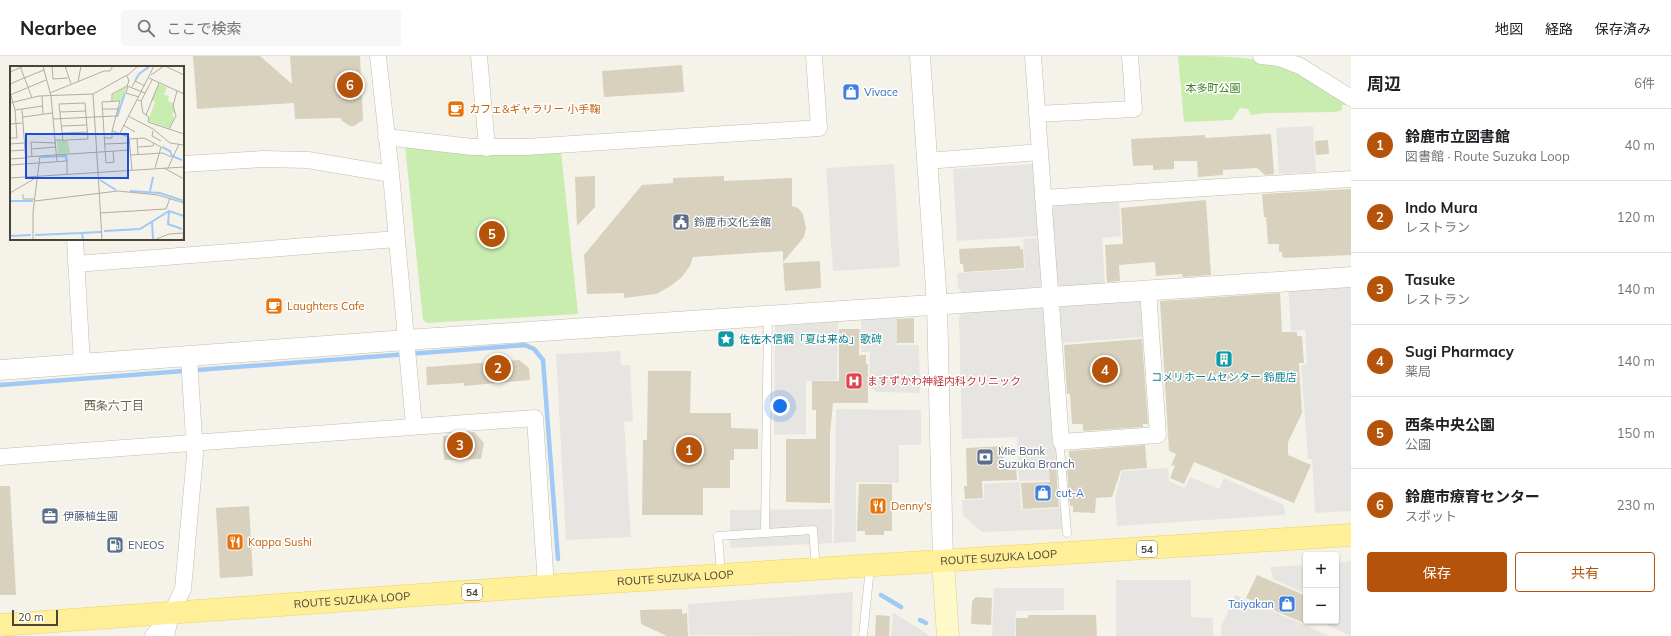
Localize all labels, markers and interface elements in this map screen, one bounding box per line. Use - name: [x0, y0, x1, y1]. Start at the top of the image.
- search box: [121, 10, 401, 46]
- text: Nearbee: [20, 16, 97, 40]
- icon: search: [135, 17, 157, 39]
- text: ここで検索: [167, 19, 242, 38]
- text: 地図: [1495, 20, 1523, 38]
- text: 経路: [1545, 20, 1573, 38]
- text: 保存済み: [1595, 20, 1651, 38]
- inset map: [10, 66, 184, 240]
- pin: 6: [337, 70, 363, 100]
- text: 周辺: [1367, 73, 1401, 94]
- text: 6件: [1634, 75, 1655, 91]
- park label: 本多町公園: [1186, 81, 1241, 95]
- shop icon: Vivace: [841, 82, 861, 102]
- place label: Vivace: [864, 85, 898, 99]
- cafe icon: カフェ&ギャラリー 小手鞠: [446, 99, 466, 119]
- place label: カフェ&ギャラリー 小手鞠: [469, 102, 600, 116]
- text: 鈴鹿市立図書館: [1405, 127, 1510, 146]
- text: 1: [1376, 137, 1384, 153]
- text: 40 m: [1625, 137, 1655, 153]
- text: 図書館 · Route Suzuka Loop: [1405, 148, 1570, 164]
- text: Indo Mura: [1405, 198, 1478, 217]
- text: 2: [1376, 209, 1384, 225]
- text: 120 m: [1617, 209, 1655, 225]
- public building icon: 鈴鹿市文化会館: [671, 212, 691, 232]
- place label: 鈴鹿市文化会館: [694, 215, 771, 229]
- pin: 5: [479, 219, 505, 249]
- text: レストラン: [1405, 219, 1470, 235]
- text: Tasuke: [1405, 270, 1455, 289]
- text: 3: [1376, 281, 1384, 297]
- text: 140 m: [1617, 281, 1655, 297]
- text: レストラン: [1405, 291, 1470, 307]
- cafe icon: Laughters Cafe: [264, 296, 284, 316]
- place label: Laughters Cafe: [287, 299, 365, 313]
- place icon: 佐佐木信綱「夏は来ぬ」歌碑: [716, 329, 736, 349]
- place label: 佐佐木信綱「夏は来ぬ」歌碑: [739, 332, 882, 346]
- text: Sugi Pharmacy: [1405, 342, 1514, 361]
- building icon: コメリホームセンター 鈴鹿店: [1214, 349, 1234, 369]
- pin: 2: [485, 353, 511, 383]
- text: 4: [1376, 353, 1384, 369]
- text: 140 m: [1617, 353, 1655, 369]
- pin: 4: [1092, 355, 1118, 385]
- text: 薬局: [1405, 363, 1431, 379]
- place label: コメリホームセンター 鈴鹿店: [1151, 370, 1297, 384]
- hospital icon: ますずかわ神経内科クリニック: [844, 371, 864, 391]
- place label: ますずかわ神経内科クリニック: [867, 374, 1021, 388]
- your location: [770, 396, 790, 416]
- district label: 西条六丁目: [84, 398, 144, 413]
- text: 西条中央公園: [1405, 415, 1495, 434]
- text: 5: [1376, 425, 1384, 441]
- text: 150 m: [1617, 425, 1655, 441]
- pin: 3: [447, 430, 473, 460]
- pin: 1: [676, 435, 702, 465]
- text: 公園: [1405, 436, 1431, 452]
- place label: Mie Bank Suzuka Branch: [998, 444, 1075, 471]
- bank icon: Mie Bank Suzuka Branch: [975, 447, 995, 467]
- shop icon: cut-A: [1033, 483, 1053, 503]
- place label: cut-A: [1056, 486, 1084, 500]
- text: 鈴鹿市療育センター: [1405, 487, 1540, 506]
- restaurant icon: Denny's: [868, 496, 888, 516]
- text: 6: [1376, 497, 1384, 513]
- text: 230 m: [1617, 497, 1655, 513]
- place label: Denny's: [891, 499, 932, 513]
- office icon: 伊藤植生園: [40, 506, 60, 526]
- text: スポット: [1405, 508, 1457, 524]
- place label: 伊藤植生園: [63, 509, 118, 523]
- restaurant icon: Kappa Sushi: [225, 532, 245, 552]
- fuel station icon: ENEOS: [105, 535, 125, 555]
- place label: Kappa Sushi: [248, 535, 312, 549]
- place label: ENEOS: [128, 538, 165, 552]
- road number: 54: [1137, 541, 1157, 557]
- street label: ROUTE SUZUKA LOOP: [940, 547, 1058, 568]
- map controls: [1303, 552, 1339, 624]
- button: +: [1303, 552, 1339, 588]
- button: 保存: [1367, 552, 1507, 592]
- button: 共有: [1515, 552, 1655, 592]
- street label: ROUTE SUZUKA LOOP: [617, 567, 734, 588]
- road number: 54: [462, 584, 482, 600]
- button: −: [1303, 588, 1339, 624]
- street label: ROUTE SUZUKA LOOP: [293, 589, 411, 611]
- shop icon: Taiyakan: [1277, 594, 1297, 614]
- place label: Taiyakan: [1228, 597, 1274, 611]
- scale bar: [12, 608, 58, 627]
- text: 20 m: [18, 610, 44, 624]

